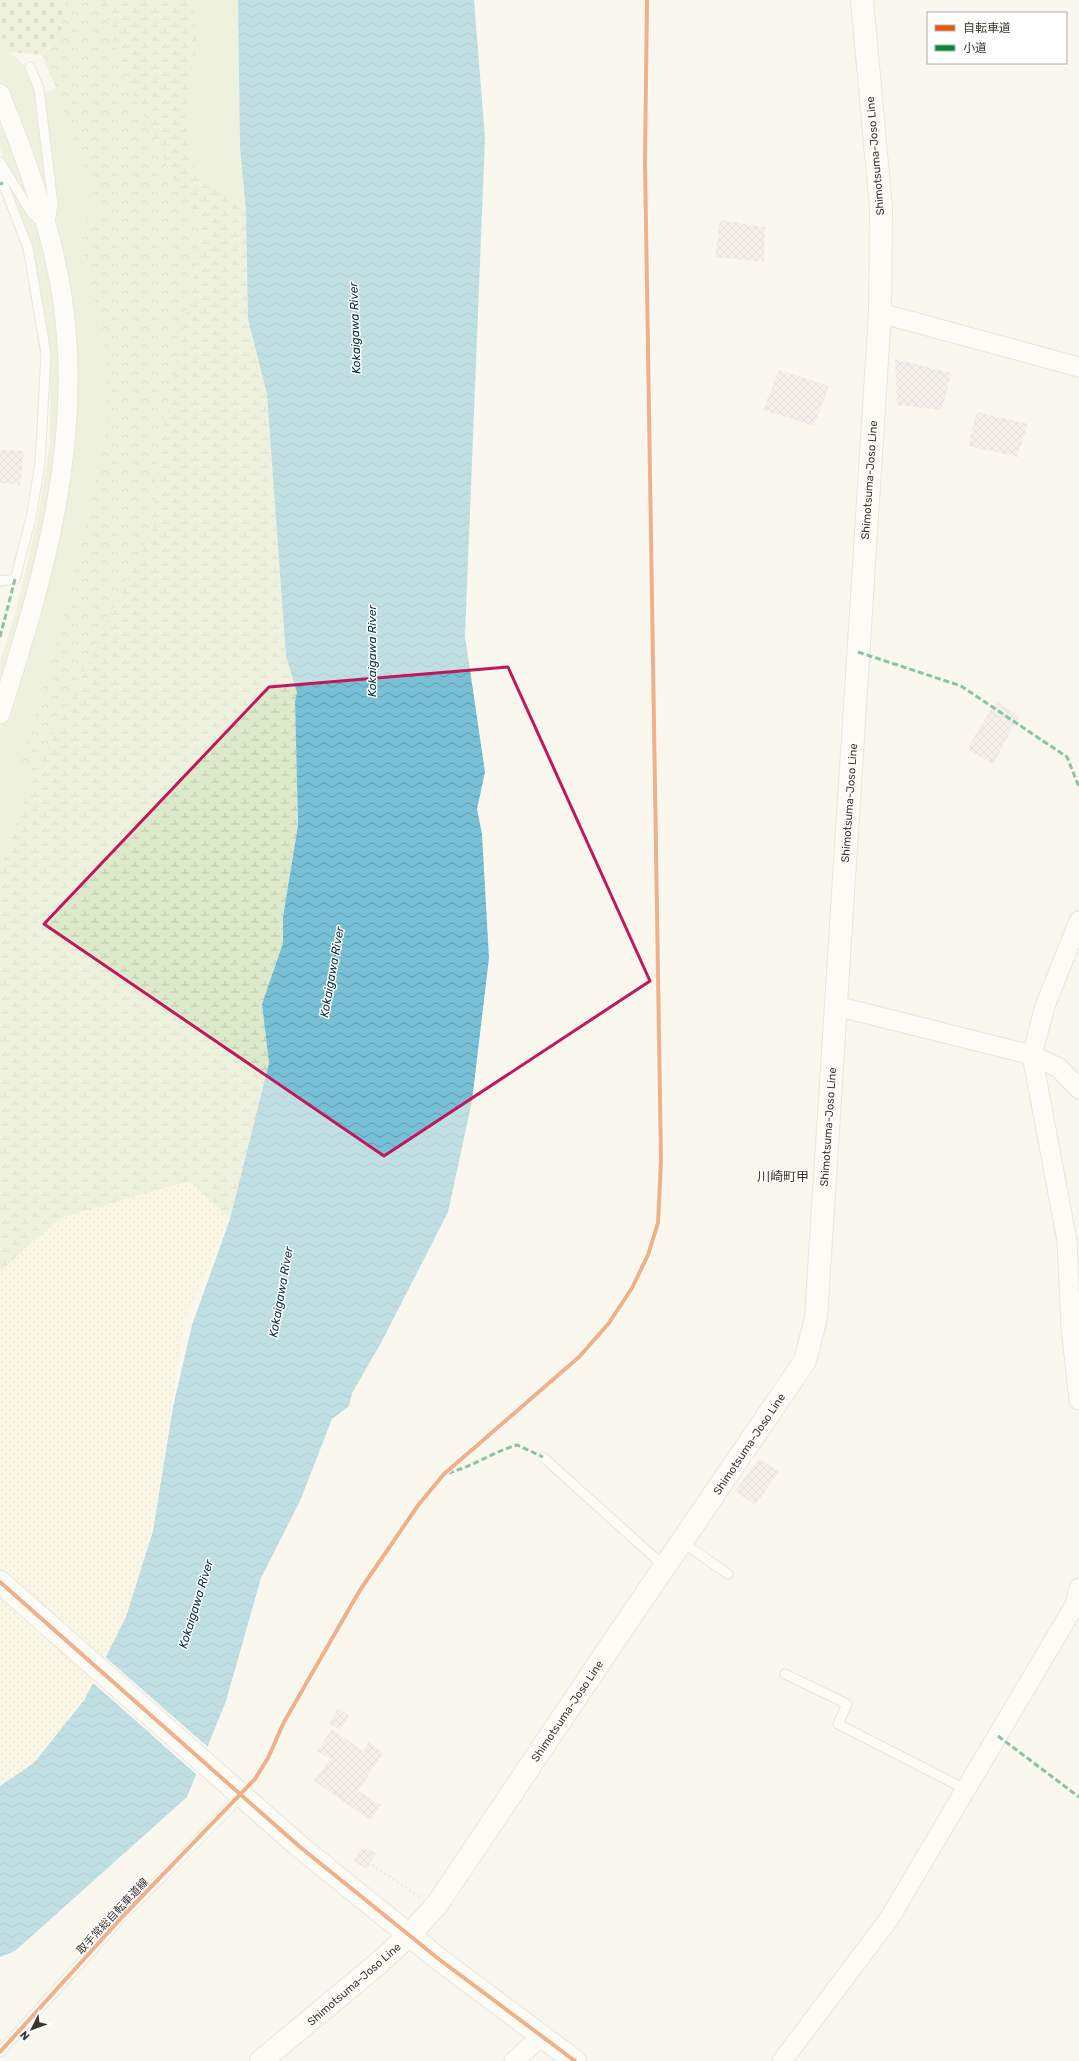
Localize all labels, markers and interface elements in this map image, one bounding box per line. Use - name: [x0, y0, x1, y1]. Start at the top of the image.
- legend: [927, 12, 1067, 64]
- text: 自転車道: [963, 21, 1011, 35]
- text: 小道: [963, 41, 987, 55]
- street label: Shimotsuma-Joso Line: [864, 96, 887, 216]
- water label: Kokaigawa River: [346, 281, 364, 374]
- street label: Shimotsuma-Joso Line: [859, 420, 880, 540]
- water label: Kokaigawa River: [365, 605, 379, 697]
- street label: Shimotsuma-Joso Line: [839, 743, 860, 863]
- water label: Kokaigawa River: [317, 925, 347, 1018]
- street label: Shimotsuma-Joso Line: [818, 1067, 839, 1187]
- district label: 川崎町甲: [757, 1169, 809, 1184]
- water label: Kokaigawa River: [266, 1245, 296, 1338]
- street label: Shimotsuma-Joso Line: [711, 1391, 788, 1497]
- water label: Kokaigawa River: [176, 1558, 216, 1650]
- street label: Shimotsuma-Joso Line: [529, 1658, 606, 1764]
- street label: 取手常総自転車道線: [74, 1876, 151, 1957]
- street label: Shimotsuma-Joso Line: [305, 1940, 404, 2028]
- north arrow: [12, 2009, 52, 2049]
- text: N: [17, 2028, 32, 2043]

